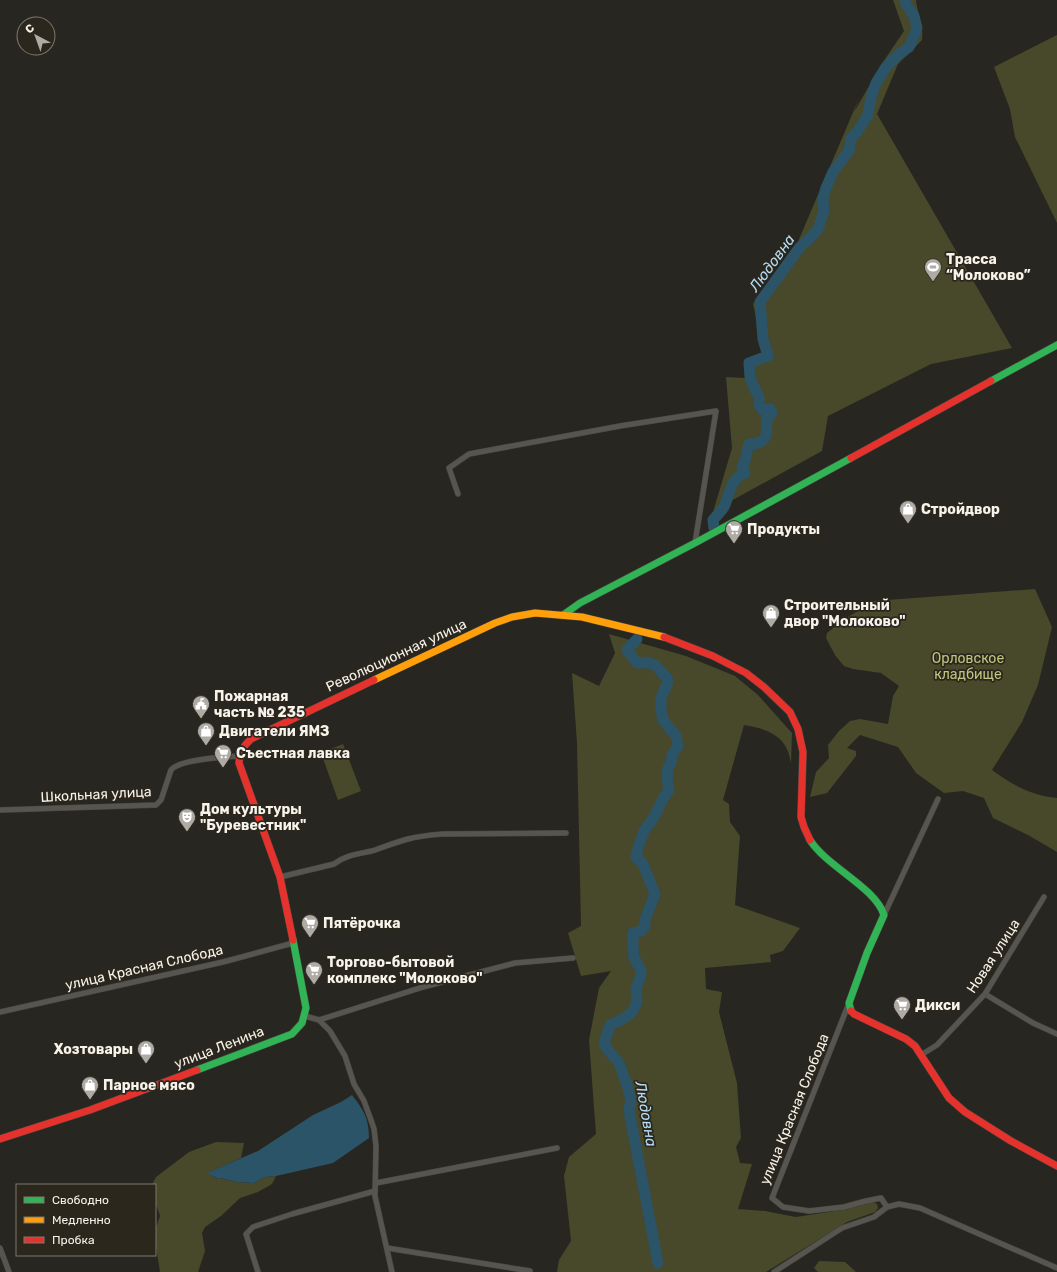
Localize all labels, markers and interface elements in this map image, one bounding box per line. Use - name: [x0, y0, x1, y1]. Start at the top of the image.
- north arrow: [16, 16, 56, 56]
- text: С: [23, 21, 37, 36]
- water label: Людовна: [745, 231, 799, 296]
- place label: Трасса “Молоково”: [946, 251, 1031, 284]
- sports icon: Трасса “Молоково”: [923, 257, 943, 282]
- shop icon: Стройдвор: [898, 499, 918, 524]
- place label: Стройдвор: [921, 501, 1000, 518]
- supermarket icon: Продукты: [724, 519, 744, 544]
- place label: Продукты: [747, 521, 820, 538]
- place label: Строительный двор "Молоково": [784, 597, 905, 630]
- shop icon: Строительный двор "Молоково": [761, 603, 781, 628]
- street label: Революционная улица: [323, 615, 469, 696]
- park label: Орловское кладбище: [932, 650, 1004, 683]
- place label: Пожарная часть № 235: [214, 688, 305, 721]
- public building icon: Пожарная часть № 235: [191, 694, 211, 719]
- shop icon: Двигатели ЯМЗ: [196, 721, 216, 746]
- place label: Двигатели ЯМЗ: [219, 723, 329, 740]
- supermarket icon: Съестная лавка: [213, 743, 233, 768]
- place label: Съестная лавка: [236, 745, 350, 762]
- street label: Школьная улица: [40, 783, 152, 806]
- place label: Дом культуры "Буревестник": [200, 801, 306, 834]
- theatre icon: Дом культуры "Буревестник": [177, 807, 197, 832]
- supermarket icon: Пятёрочка: [300, 913, 320, 938]
- place label: Пятёрочка: [323, 915, 400, 932]
- street label: Новая улица: [963, 916, 1024, 997]
- street label: улица Красная Слобода: [63, 941, 225, 994]
- place label: Торгово-бытовой комплекс "Молоково": [327, 954, 483, 987]
- supermarket icon: Торгово-бытовой комплекс "Молоково": [304, 960, 324, 985]
- supermarket icon: Дикси: [892, 995, 912, 1020]
- place label: Дикси: [915, 997, 960, 1014]
- street label: улица Ленина: [172, 1023, 266, 1072]
- street label: улица Красная Слобода: [756, 1031, 833, 1187]
- shop icon: Хозтовары: [136, 1039, 156, 1064]
- place label: Хозтовары: [54, 1041, 133, 1058]
- shop icon: Парное мясо: [80, 1075, 100, 1100]
- place label: Парное мясо: [103, 1077, 195, 1094]
- water label: Людовна: [631, 1079, 661, 1148]
- legend: [16, 1184, 156, 1256]
- text: Свободно: [52, 1193, 109, 1207]
- text: Медленно: [52, 1213, 111, 1227]
- text: Пробка: [52, 1233, 95, 1247]

